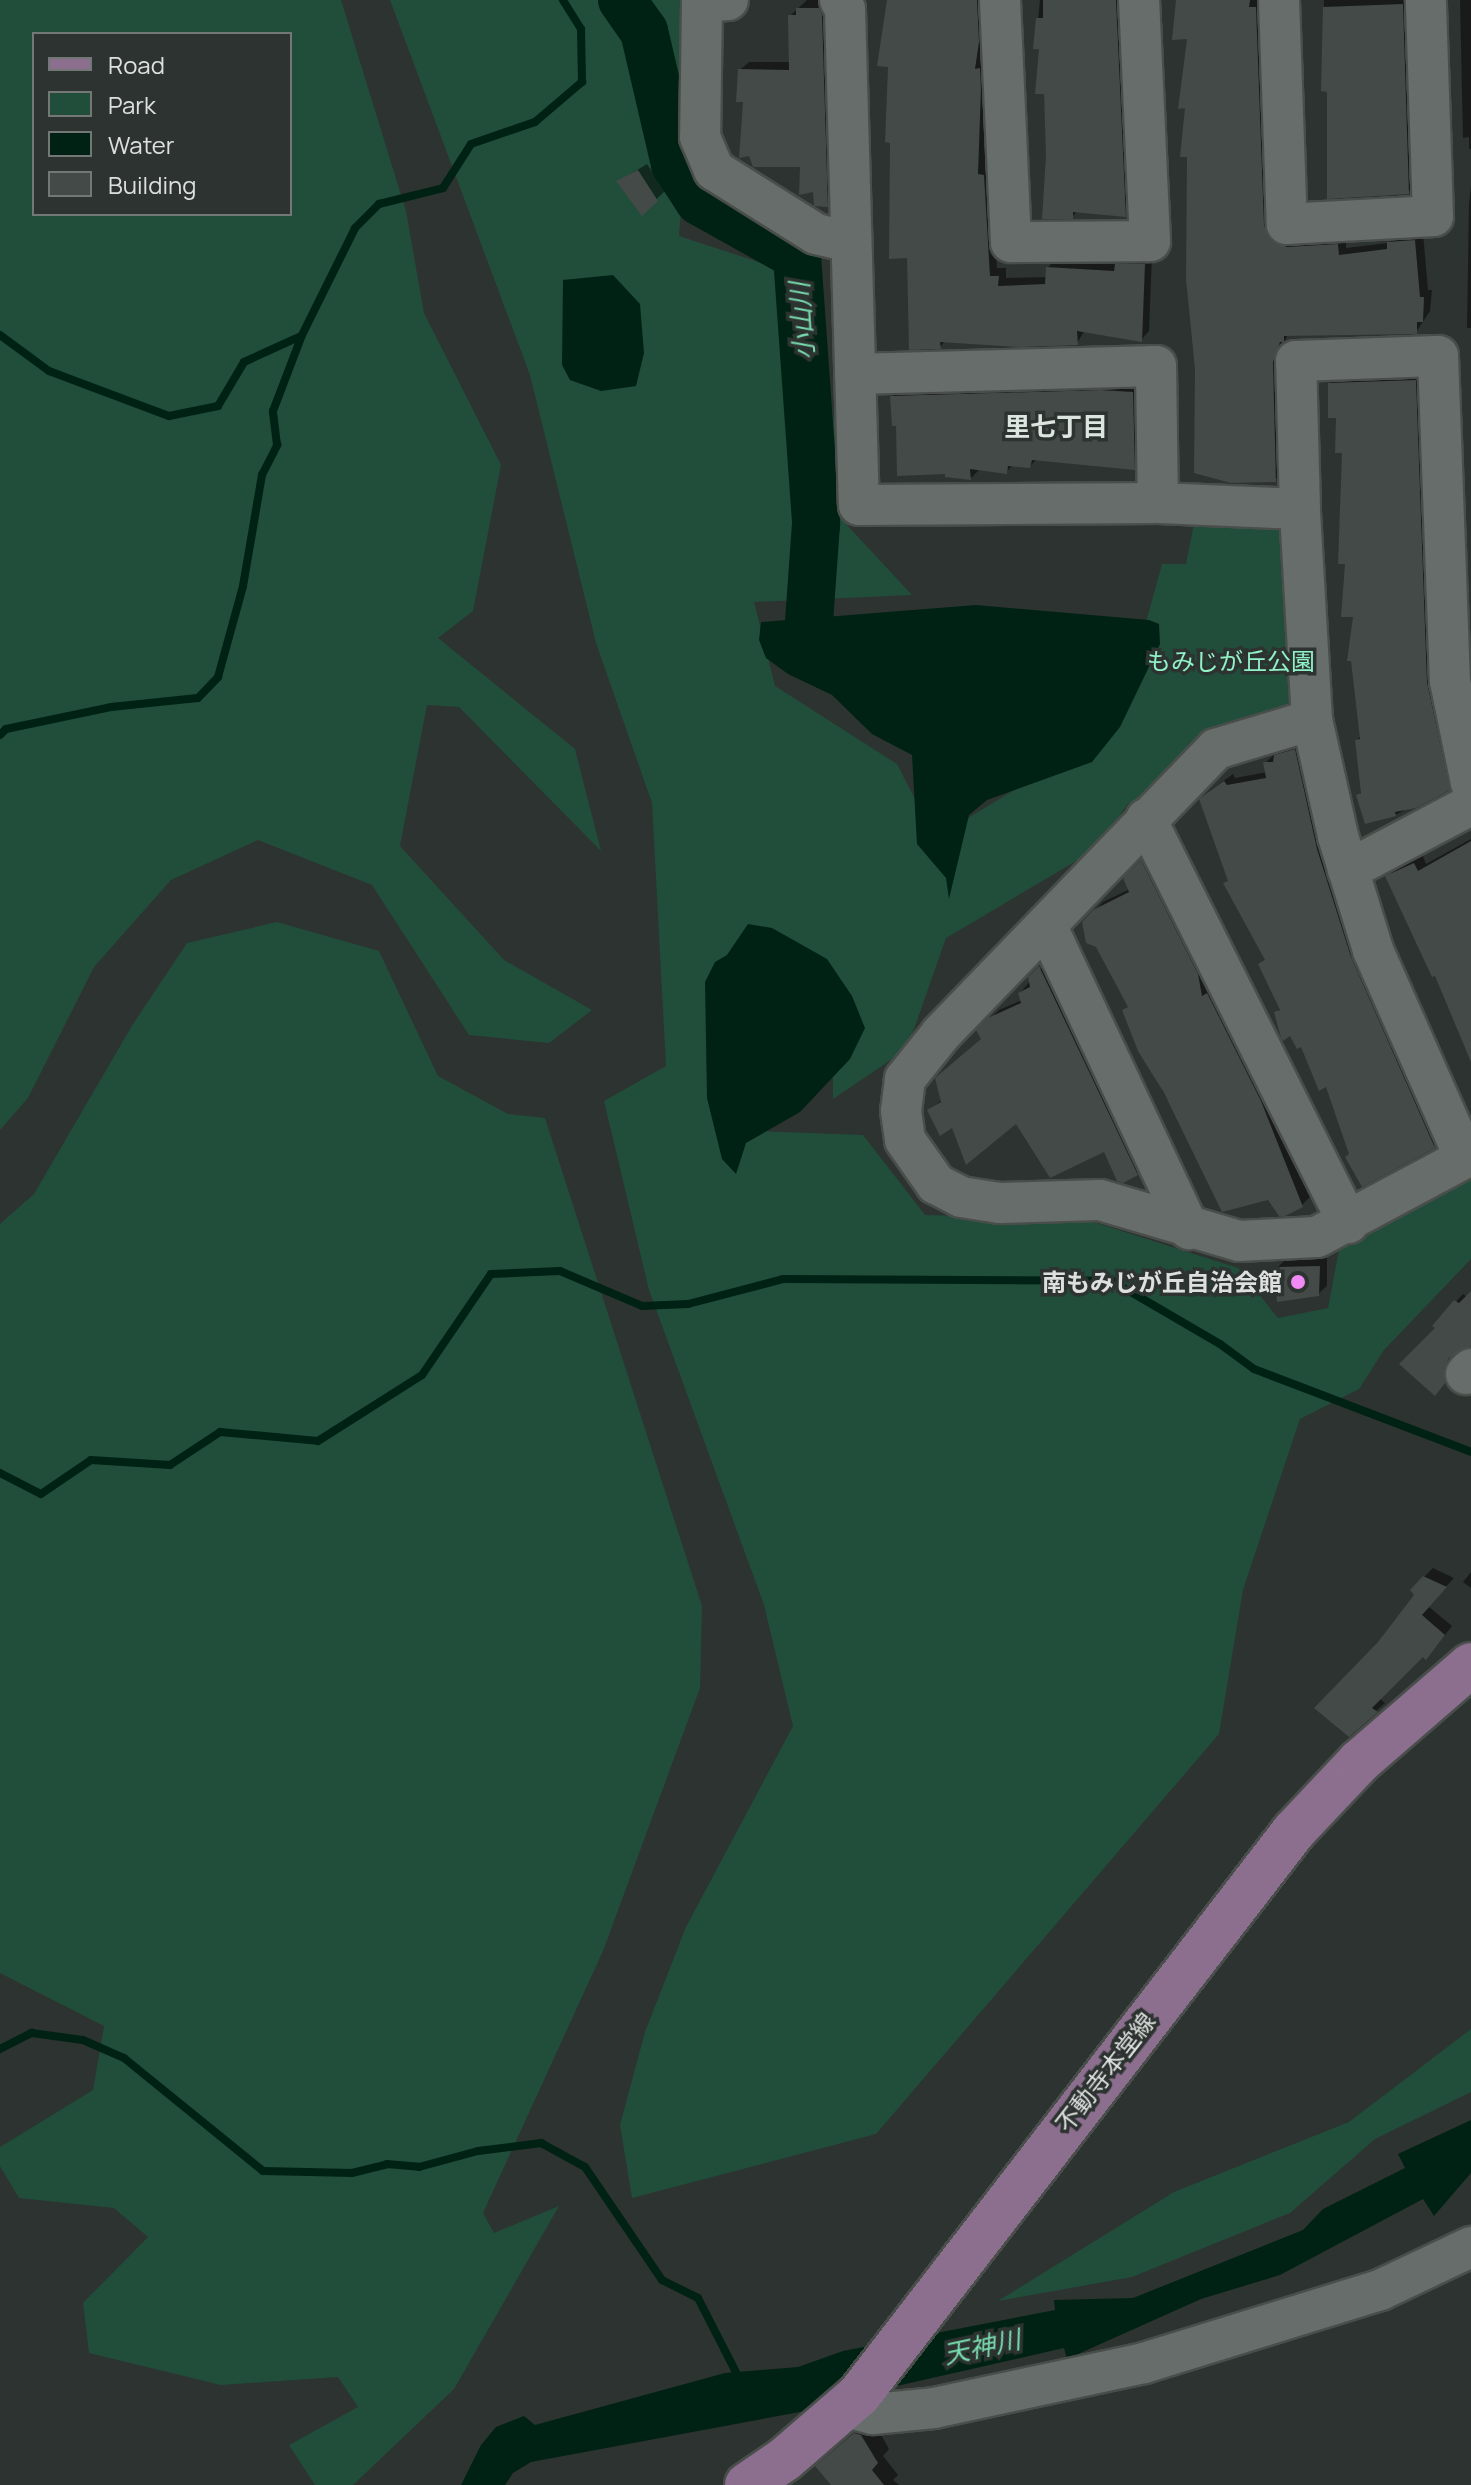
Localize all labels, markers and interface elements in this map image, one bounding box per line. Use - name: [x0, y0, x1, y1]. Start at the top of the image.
- legend: [32, 32, 292, 216]
- text: Road: [108, 48, 165, 81]
- text: Park: [108, 88, 156, 121]
- text: Water: [108, 128, 175, 161]
- text: Building: [108, 168, 196, 201]
- water label: 小山川: [784, 281, 820, 361]
- district label: 里七丁目: [1004, 411, 1108, 443]
- park label: もみじが丘公園: [1147, 647, 1315, 675]
- place label: 南もみじが丘自治会館: [1042, 1268, 1282, 1296]
- marker: 南もみじが丘自治会館: [1289, 1273, 1307, 1291]
- street label: 不動寺本堂線: [1049, 2006, 1161, 2138]
- water label: 天神川: [941, 2324, 1023, 2370]

